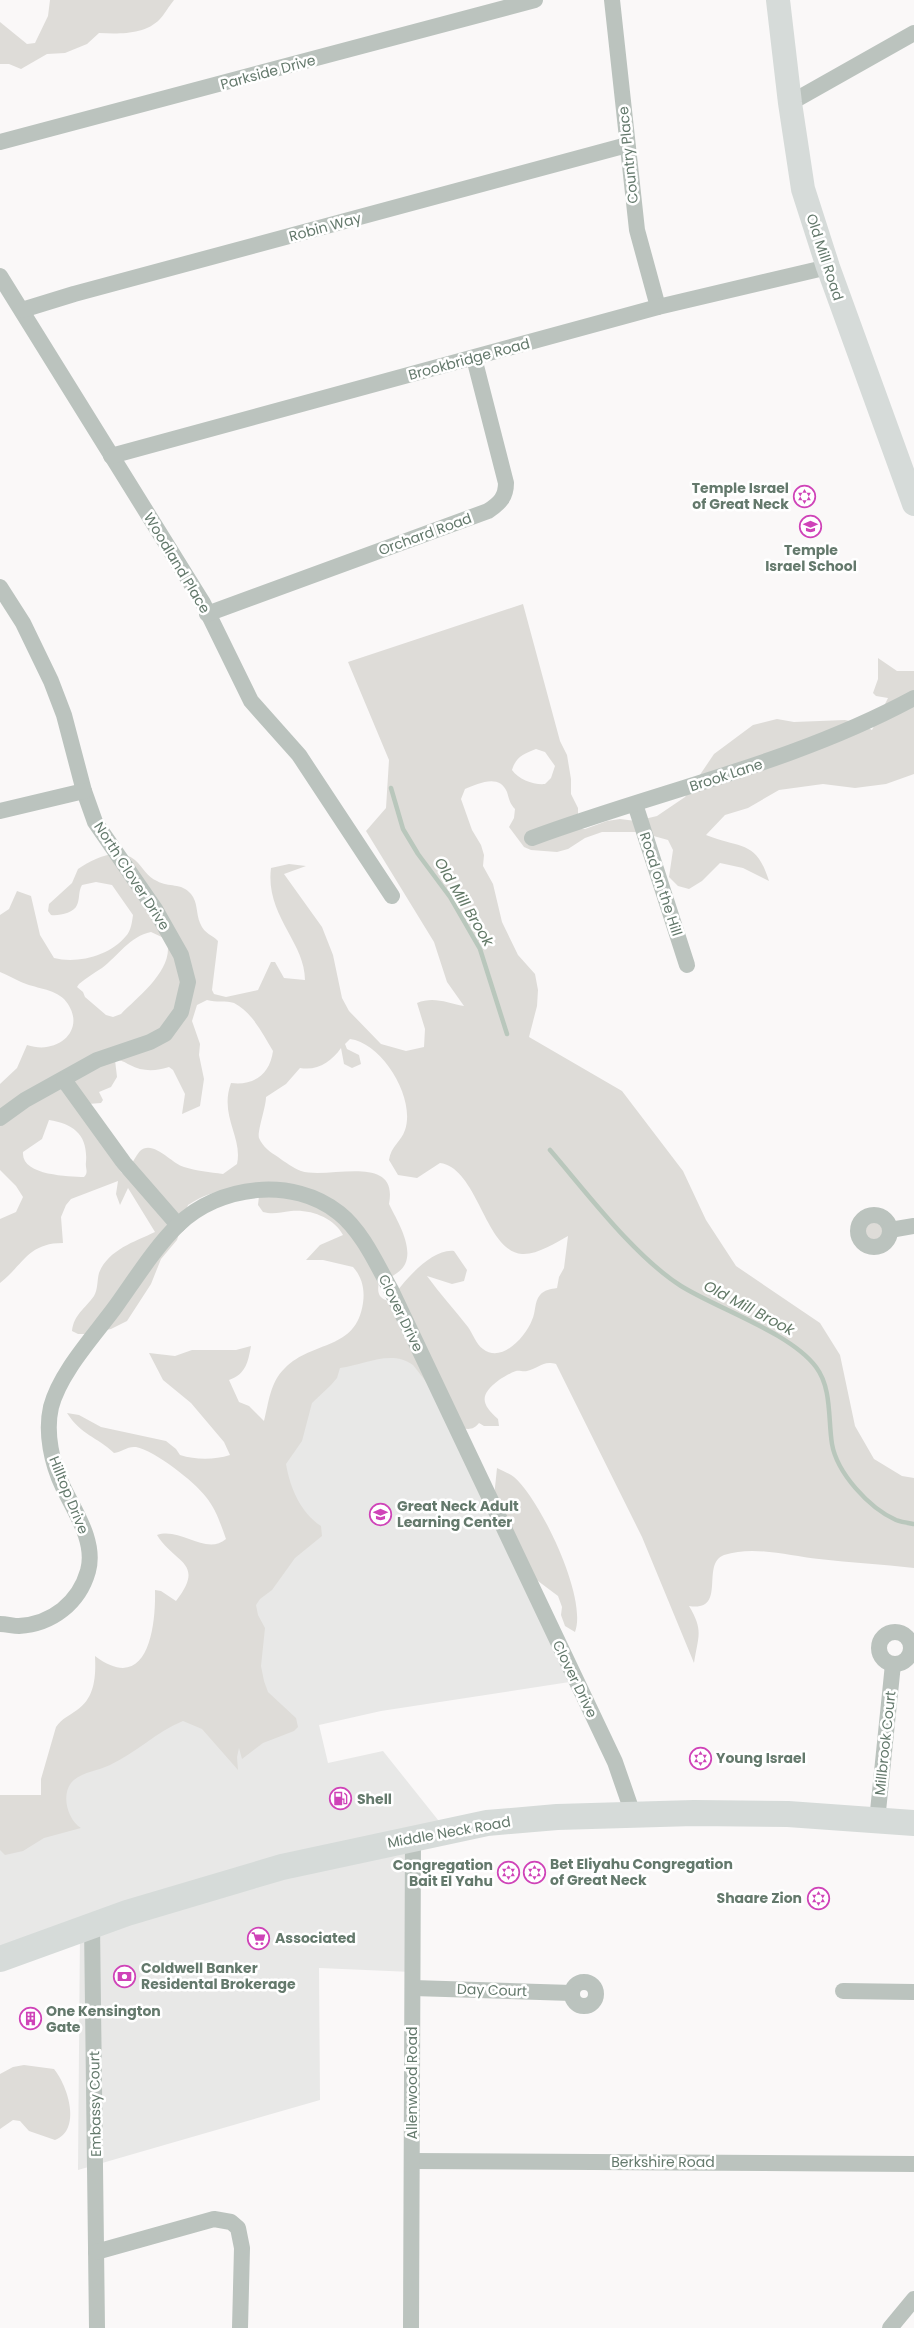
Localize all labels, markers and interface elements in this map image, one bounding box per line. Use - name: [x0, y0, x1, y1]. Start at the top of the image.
- street label: Parkside Drive: [218, 50, 318, 94]
- street label: Country Place: [613, 105, 643, 205]
- street label: Robin Way: [287, 208, 363, 246]
- street label: Old Mill Road: [802, 211, 848, 303]
- street label: Brookbridge Road: [406, 333, 532, 385]
- place label: Temple Israel of Great Neck: [692, 478, 789, 514]
- synagogue icon: Temple Israel of Great Neck: [793, 484, 817, 508]
- street label: Orchard Road: [376, 508, 474, 560]
- street label: Woodland Place: [139, 509, 215, 617]
- school or university icon: Temple Israel School: [799, 515, 823, 539]
- place label: Temple Israel School: [765, 540, 857, 576]
- street label: Brook Lane: [687, 754, 765, 796]
- street label: North Clover Drive: [89, 818, 175, 934]
- street label: Road on the Hill: [635, 829, 687, 939]
- water label: Old Mill Brook: [430, 853, 500, 951]
- street label: Clover Drive: [374, 1271, 428, 1355]
- water label: Old Mill Brook: [700, 1275, 800, 1341]
- street label: Hilltop Drive: [44, 1453, 94, 1537]
- place label: Great Neck Adult Learning Center: [397, 1496, 519, 1532]
- school or university icon: Great Neck Adult Learning Center: [369, 1502, 393, 1526]
- street label: Clover Drive: [548, 1637, 602, 1721]
- street label: Millbrook Court: [870, 1690, 900, 1796]
- synagogue icon: Young Israel: [688, 1746, 712, 1770]
- place label: Young Israel: [716, 1748, 806, 1768]
- fuel station icon: Shell: [329, 1787, 353, 1811]
- place label: Shell: [357, 1789, 392, 1809]
- street label: Middle Neck Road: [386, 1811, 512, 1853]
- place label: Bet Eliyahu Congregation of Great Neck: [550, 1854, 733, 1890]
- place label: Congregation Bait El Yahu: [393, 1855, 493, 1891]
- synagogue icon: Bet Eliyahu Congregation of Great Neck: [522, 1860, 546, 1884]
- synagogue icon: Congregation Bait El Yahu: [497, 1861, 521, 1885]
- synagogue icon: Shaare Zion: [806, 1886, 830, 1910]
- place label: Shaare Zion: [717, 1888, 802, 1908]
- supermarket icon: Associated: [247, 1926, 271, 1950]
- place label: Associated: [275, 1928, 356, 1948]
- place label: Coldwell Banker Residental Brokerage: [141, 1958, 296, 1994]
- bank icon: Coldwell Banker Residental Brokerage: [113, 1964, 137, 1988]
- street label: Day Court: [457, 1979, 527, 2001]
- place label: One Kensington Gate: [46, 2001, 161, 2037]
- building icon: One Kensington Gate: [18, 2007, 42, 2031]
- street label: Allenwood Road: [402, 2027, 422, 2139]
- street label: Embassy Court: [84, 2051, 106, 2157]
- street label: Berkshire Road: [611, 2152, 715, 2172]

